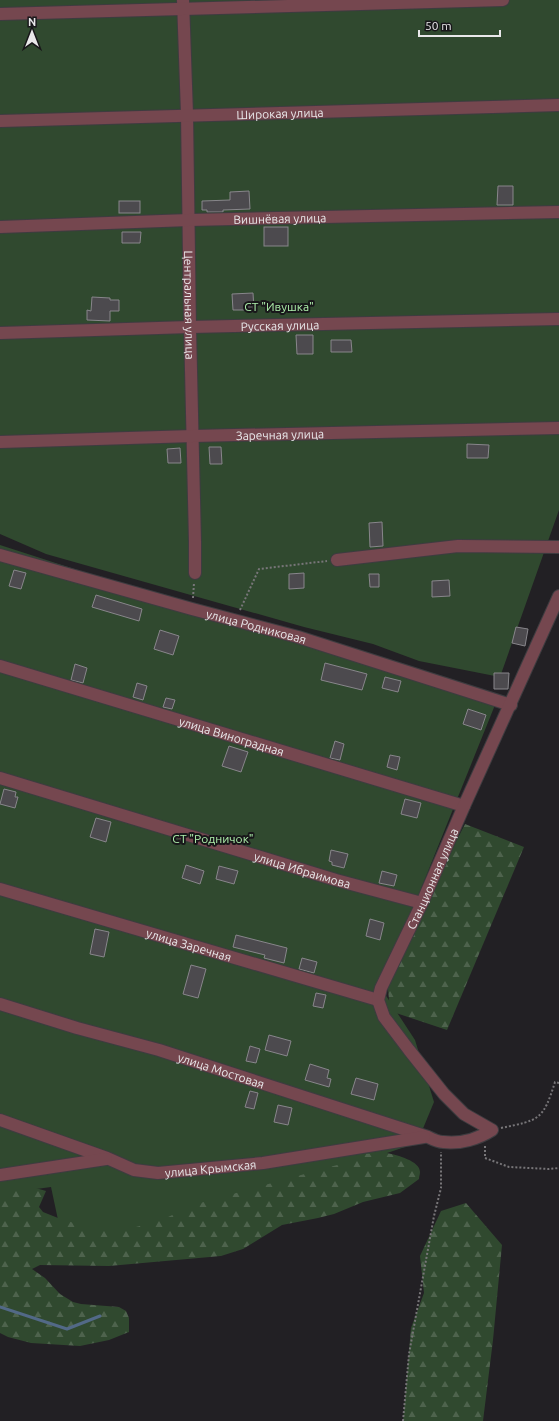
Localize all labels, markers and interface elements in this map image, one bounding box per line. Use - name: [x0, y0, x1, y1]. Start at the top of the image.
- north arrow: [12, 12, 52, 52]
- scale bar: [419, 12, 500, 38]
- text: N: [28, 16, 36, 28]
- text: 50 m: [425, 19, 452, 32]
- street label: Широкая улица: [236, 105, 324, 121]
- street label: Вишнёвая улица: [233, 211, 326, 226]
- street label: Центральная улица: [182, 250, 197, 360]
- park label: СТ "Ивушка": [244, 300, 314, 313]
- street label: Русская улица: [240, 318, 319, 332]
- street label: Заречная улица: [236, 427, 324, 442]
- street label: улица Родниковая: [205, 607, 308, 646]
- street label: улица Виноградная: [178, 714, 286, 758]
- street label: Станционная улица: [404, 826, 460, 931]
- park label: СТ "Родничок": [172, 832, 254, 845]
- street label: улица Ибраимова: [253, 849, 352, 890]
- street label: улица Заречная: [145, 926, 233, 963]
- street label: улица Мостовая: [176, 1050, 266, 1090]
- street label: улица Крымская: [164, 1157, 257, 1179]

